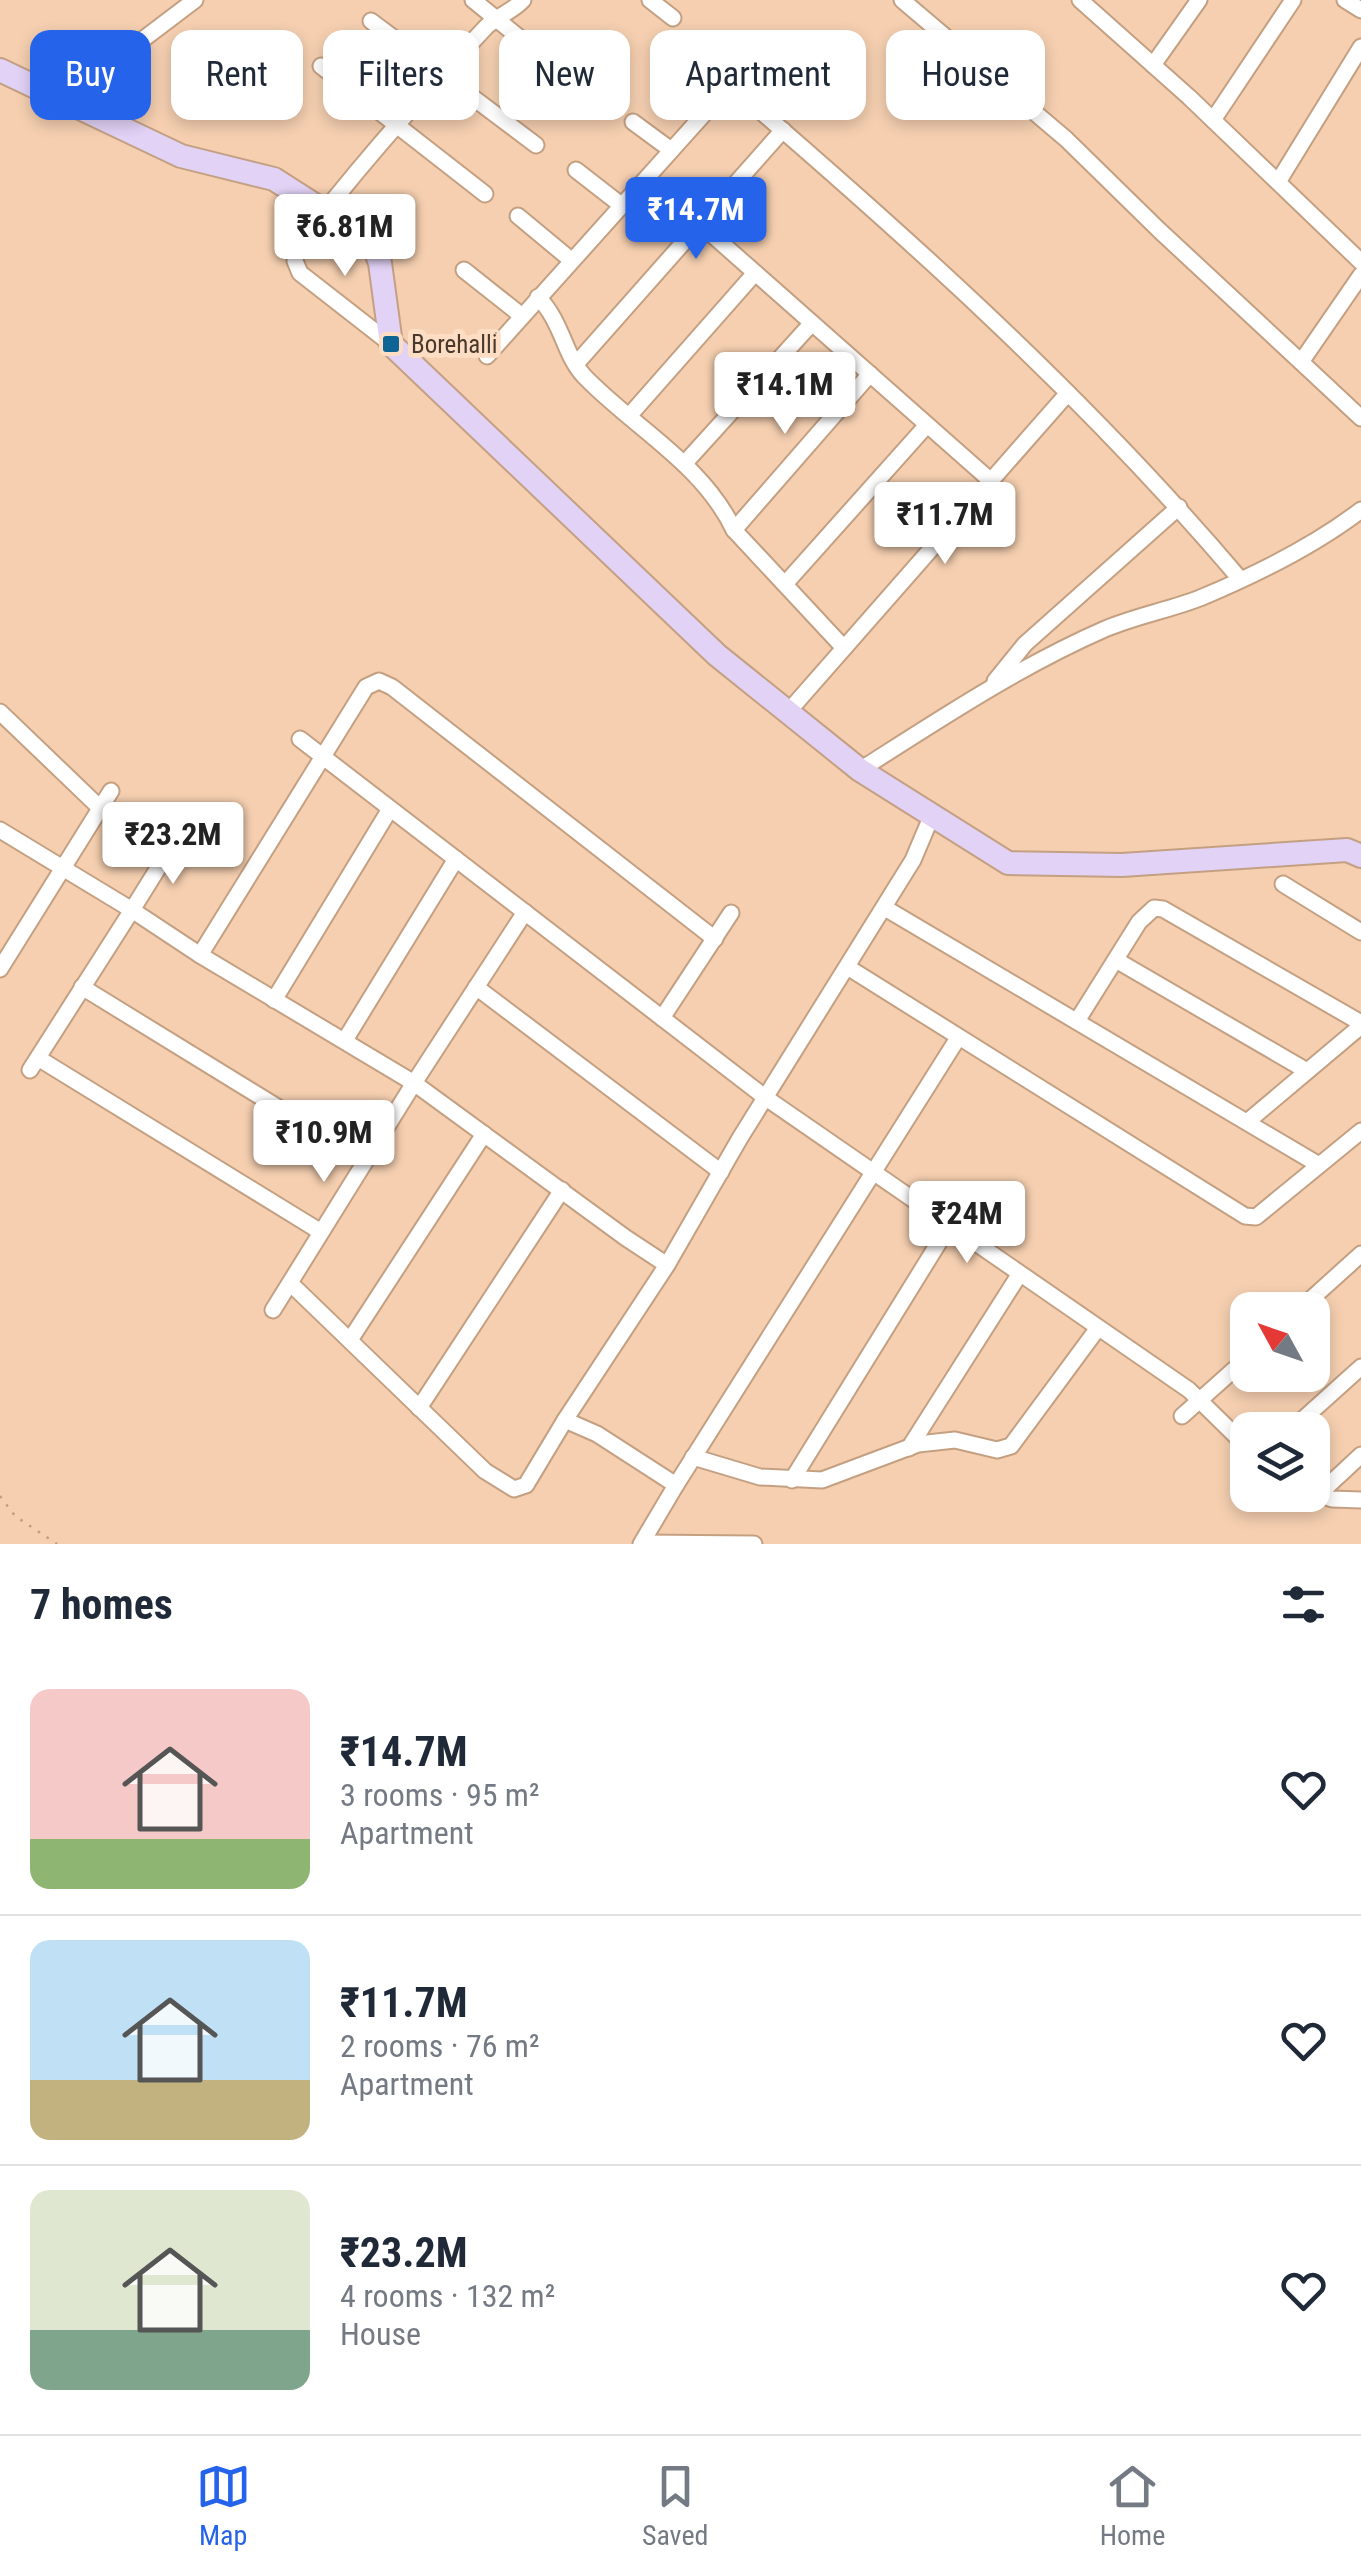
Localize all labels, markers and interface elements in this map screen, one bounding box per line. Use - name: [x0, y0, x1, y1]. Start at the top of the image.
- chip: Buy: [30, 30, 151, 120]
- chip: Rent: [171, 30, 303, 120]
- chip: Filters: [323, 30, 479, 120]
- chip: New: [499, 30, 630, 120]
- chip: Apartment: [650, 30, 866, 120]
- chip: House: [886, 30, 1045, 120]
- pin: ₹14.7M: [615, 177, 777, 262]
- text: ₹14.7M: [647, 190, 745, 228]
- pin: ₹6.81M: [264, 194, 426, 279]
- text: ₹6.81M: [296, 207, 394, 245]
- place label: Borehalli: [411, 330, 498, 359]
- marker: Borehalli: [380, 333, 402, 355]
- pin: ₹14.1M: [704, 352, 866, 437]
- text: ₹14.1M: [736, 365, 834, 403]
- pin: ₹11.7M: [864, 482, 1026, 567]
- text: ₹11.7M: [896, 495, 994, 533]
- pin: ₹23.2M: [92, 802, 254, 887]
- text: ₹23.2M: [124, 815, 222, 853]
- pin: ₹10.9M: [243, 1100, 405, 1185]
- text: ₹10.9M: [275, 1113, 373, 1151]
- pin: ₹24M: [908, 1181, 1026, 1266]
- text: ₹24M: [931, 1194, 1003, 1232]
- north arrow: [1230, 1292, 1330, 1392]
- map controls: [1230, 1292, 1330, 1512]
- button: layers: [1230, 1412, 1330, 1512]
- icon: filters: [1276, 1577, 1331, 1632]
- text: 7 homes: [30, 1580, 173, 1629]
- text: ₹14.7M: [340, 1727, 468, 1776]
- icon: home: [110, 1729, 230, 1849]
- icon: heart: [1276, 1762, 1331, 1817]
- text: 3 rooms · 95 m²: [340, 1776, 539, 1814]
- text: Apartment: [340, 1814, 474, 1852]
- text: ₹11.7M: [340, 1978, 468, 2027]
- icon: home: [110, 1980, 230, 2100]
- icon: heart: [1276, 2013, 1331, 2068]
- text: 2 rooms · 76 m²: [340, 2027, 539, 2065]
- text: Apartment: [340, 2065, 474, 2103]
- text: ₹23.2M: [340, 2228, 468, 2277]
- icon: home: [110, 2230, 230, 2350]
- icon: heart: [1276, 2263, 1331, 2318]
- text: 4 rooms · 132 m²: [340, 2277, 555, 2315]
- text: House: [340, 2315, 421, 2353]
- tab: Map: [196, 2459, 251, 2552]
- tab: Saved: [642, 2459, 708, 2552]
- tab: Home: [1100, 2459, 1165, 2552]

